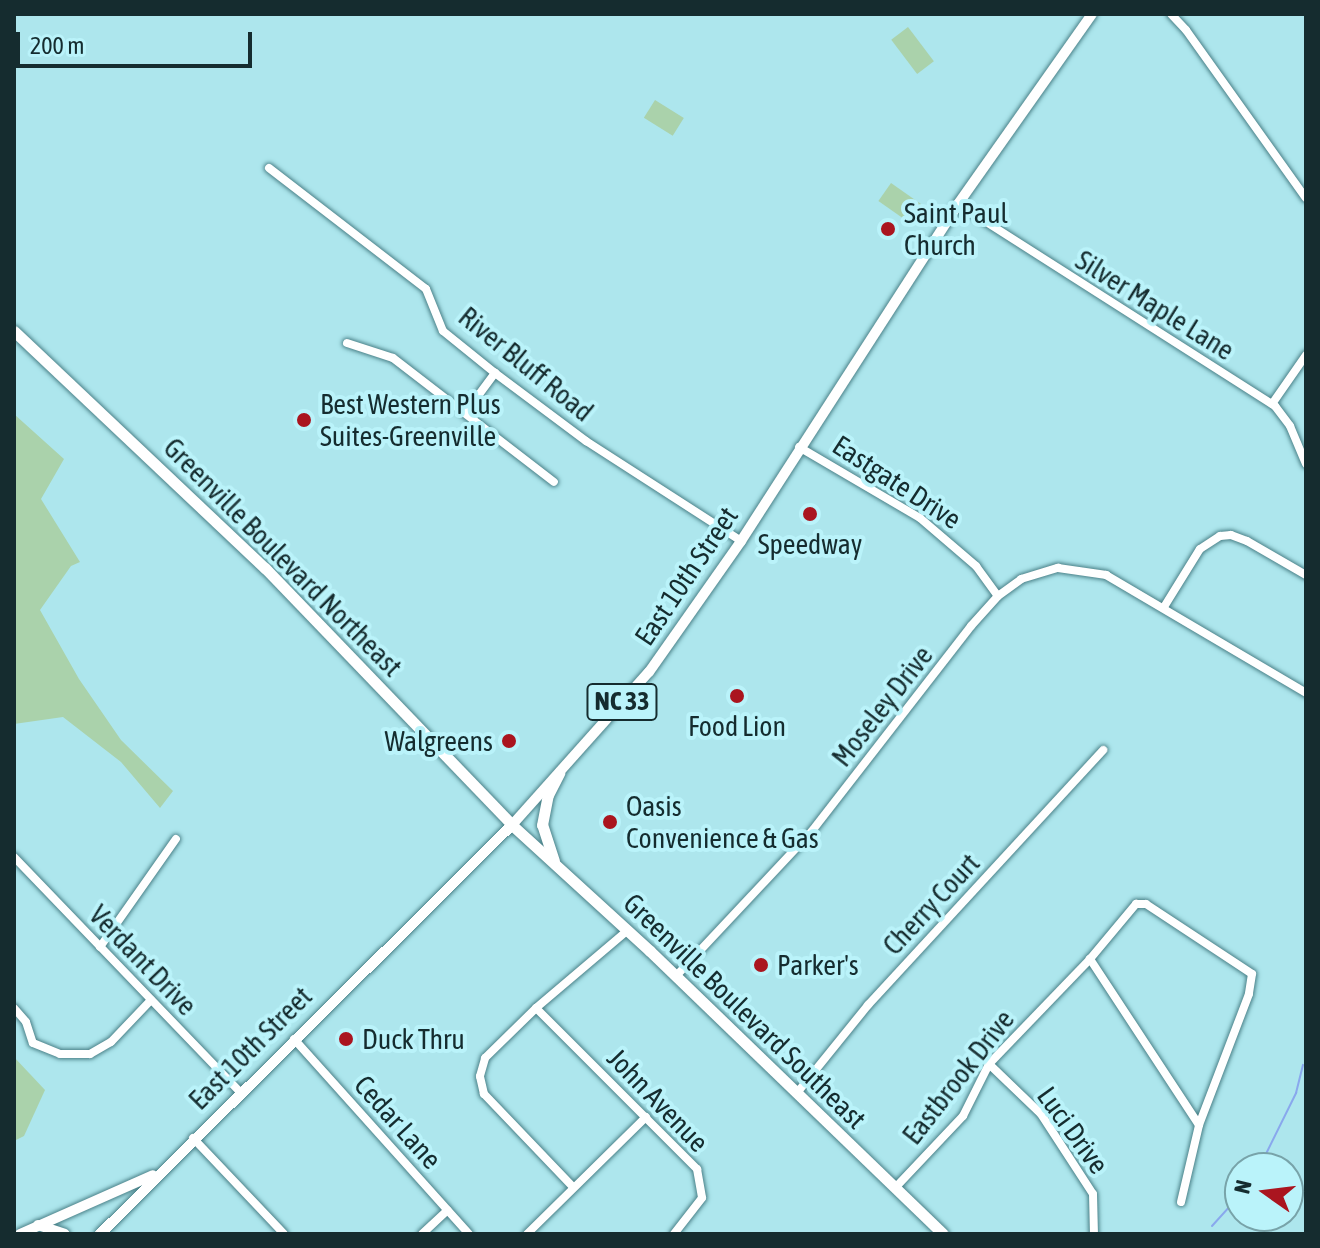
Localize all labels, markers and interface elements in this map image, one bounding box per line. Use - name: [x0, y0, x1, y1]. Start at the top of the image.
- scale bar: [20, 16, 256, 66]
- text: 200 m: [30, 32, 84, 59]
- place label: Saint Paul Church: [904, 196, 1008, 262]
- marker: Saint Paul Church: [879, 220, 897, 238]
- street label: Silver Maple Lane: [1070, 243, 1240, 367]
- street label: River Bluff Road: [452, 300, 600, 428]
- place label: Best Western Plus Suites-Greenville: [320, 387, 501, 453]
- marker: Best Western Plus Suites-Greenville: [295, 411, 313, 429]
- street label: Eastgate Drive: [827, 428, 967, 536]
- street label: Greenville Boulevard Northeast: [157, 431, 409, 683]
- street label: East 10th Street: [627, 500, 745, 652]
- marker: Speedway: [801, 505, 819, 523]
- place label: Speedway: [758, 527, 862, 561]
- street label: Moseley Drive: [824, 639, 940, 773]
- road number: NC 33: [586, 680, 658, 724]
- marker: Food Lion: [728, 687, 746, 705]
- place label: Food Lion: [688, 709, 786, 743]
- place label: Walgreens: [384, 724, 493, 758]
- marker: Walgreens: [500, 732, 518, 750]
- place label: Oasis Convenience & Gas: [626, 789, 819, 855]
- marker: Oasis Convenience & Gas: [601, 813, 619, 831]
- street label: Cherry Court: [876, 846, 986, 962]
- street label: Greenville Boulevard Southeast: [617, 886, 873, 1136]
- street label: Verdant Drive: [82, 898, 204, 1022]
- place label: Parker's: [777, 948, 859, 982]
- marker: Parker's: [752, 956, 770, 974]
- street label: East 10th Street: [182, 980, 318, 1116]
- street label: Eastbrook Drive: [895, 1003, 1021, 1151]
- place label: Duck Thru: [362, 1022, 465, 1056]
- marker: Duck Thru: [337, 1030, 355, 1048]
- street label: John Avenue: [601, 1041, 715, 1159]
- street label: Cedar Lane: [347, 1069, 449, 1175]
- street label: Luci Drive: [1030, 1080, 1116, 1180]
- north arrow: [1224, 1152, 1304, 1232]
- text: N: [1228, 1177, 1257, 1196]

